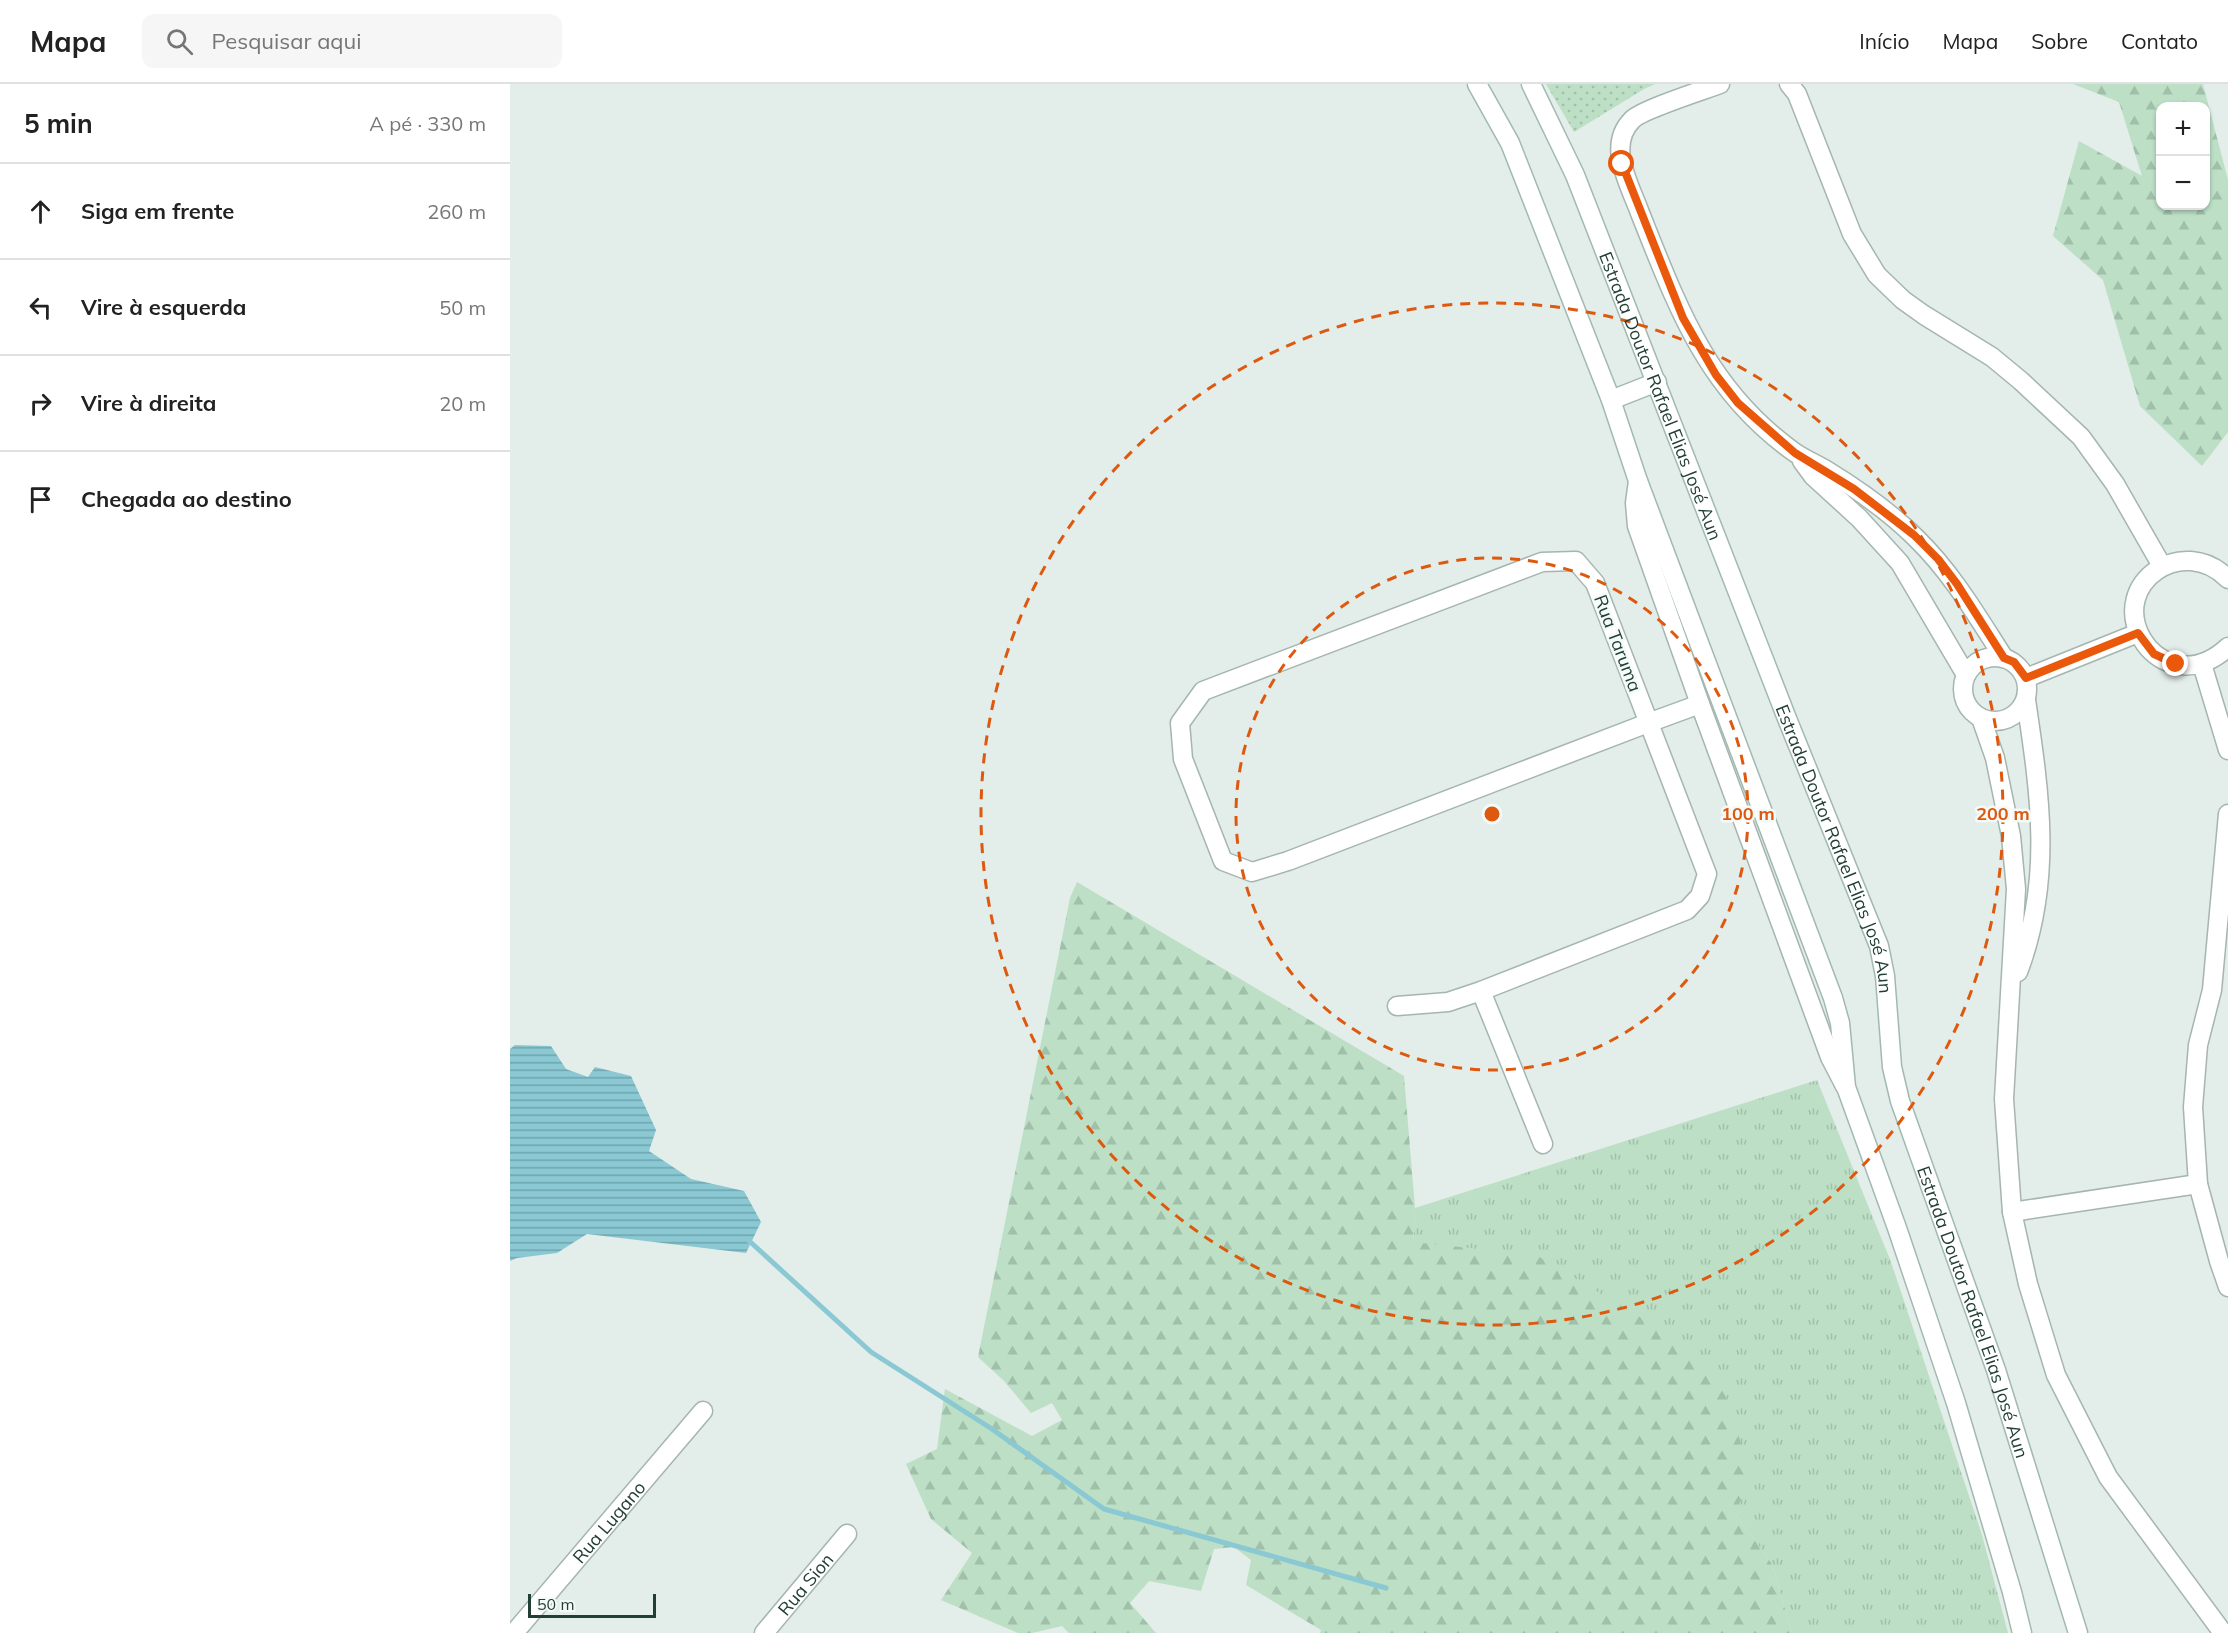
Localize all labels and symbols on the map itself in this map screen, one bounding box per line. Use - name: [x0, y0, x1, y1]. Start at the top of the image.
- route start: [1608, 150, 1634, 176]
- street label: Estrada Doutor Rafael Elias José Aun: [1595, 248, 1728, 543]
- street label: Rua Taruma: [1589, 591, 1647, 695]
- route end: [2162, 650, 2188, 676]
- street label: Estrada Doutor Rafael Elias José Aun: [1771, 701, 1898, 994]
- text: 100 m: [1721, 802, 1775, 825]
- text: 200 m: [1976, 802, 2030, 825]
- centre of rings: [1482, 804, 1502, 824]
- street label: Estrada Doutor Rafael Elias José Aun: [1913, 1163, 2034, 1461]
- street label: Rua Lugano: [567, 1476, 650, 1568]
- street label: Rua Sion: [772, 1548, 838, 1620]
- scale bar: [528, 1591, 656, 1618]

